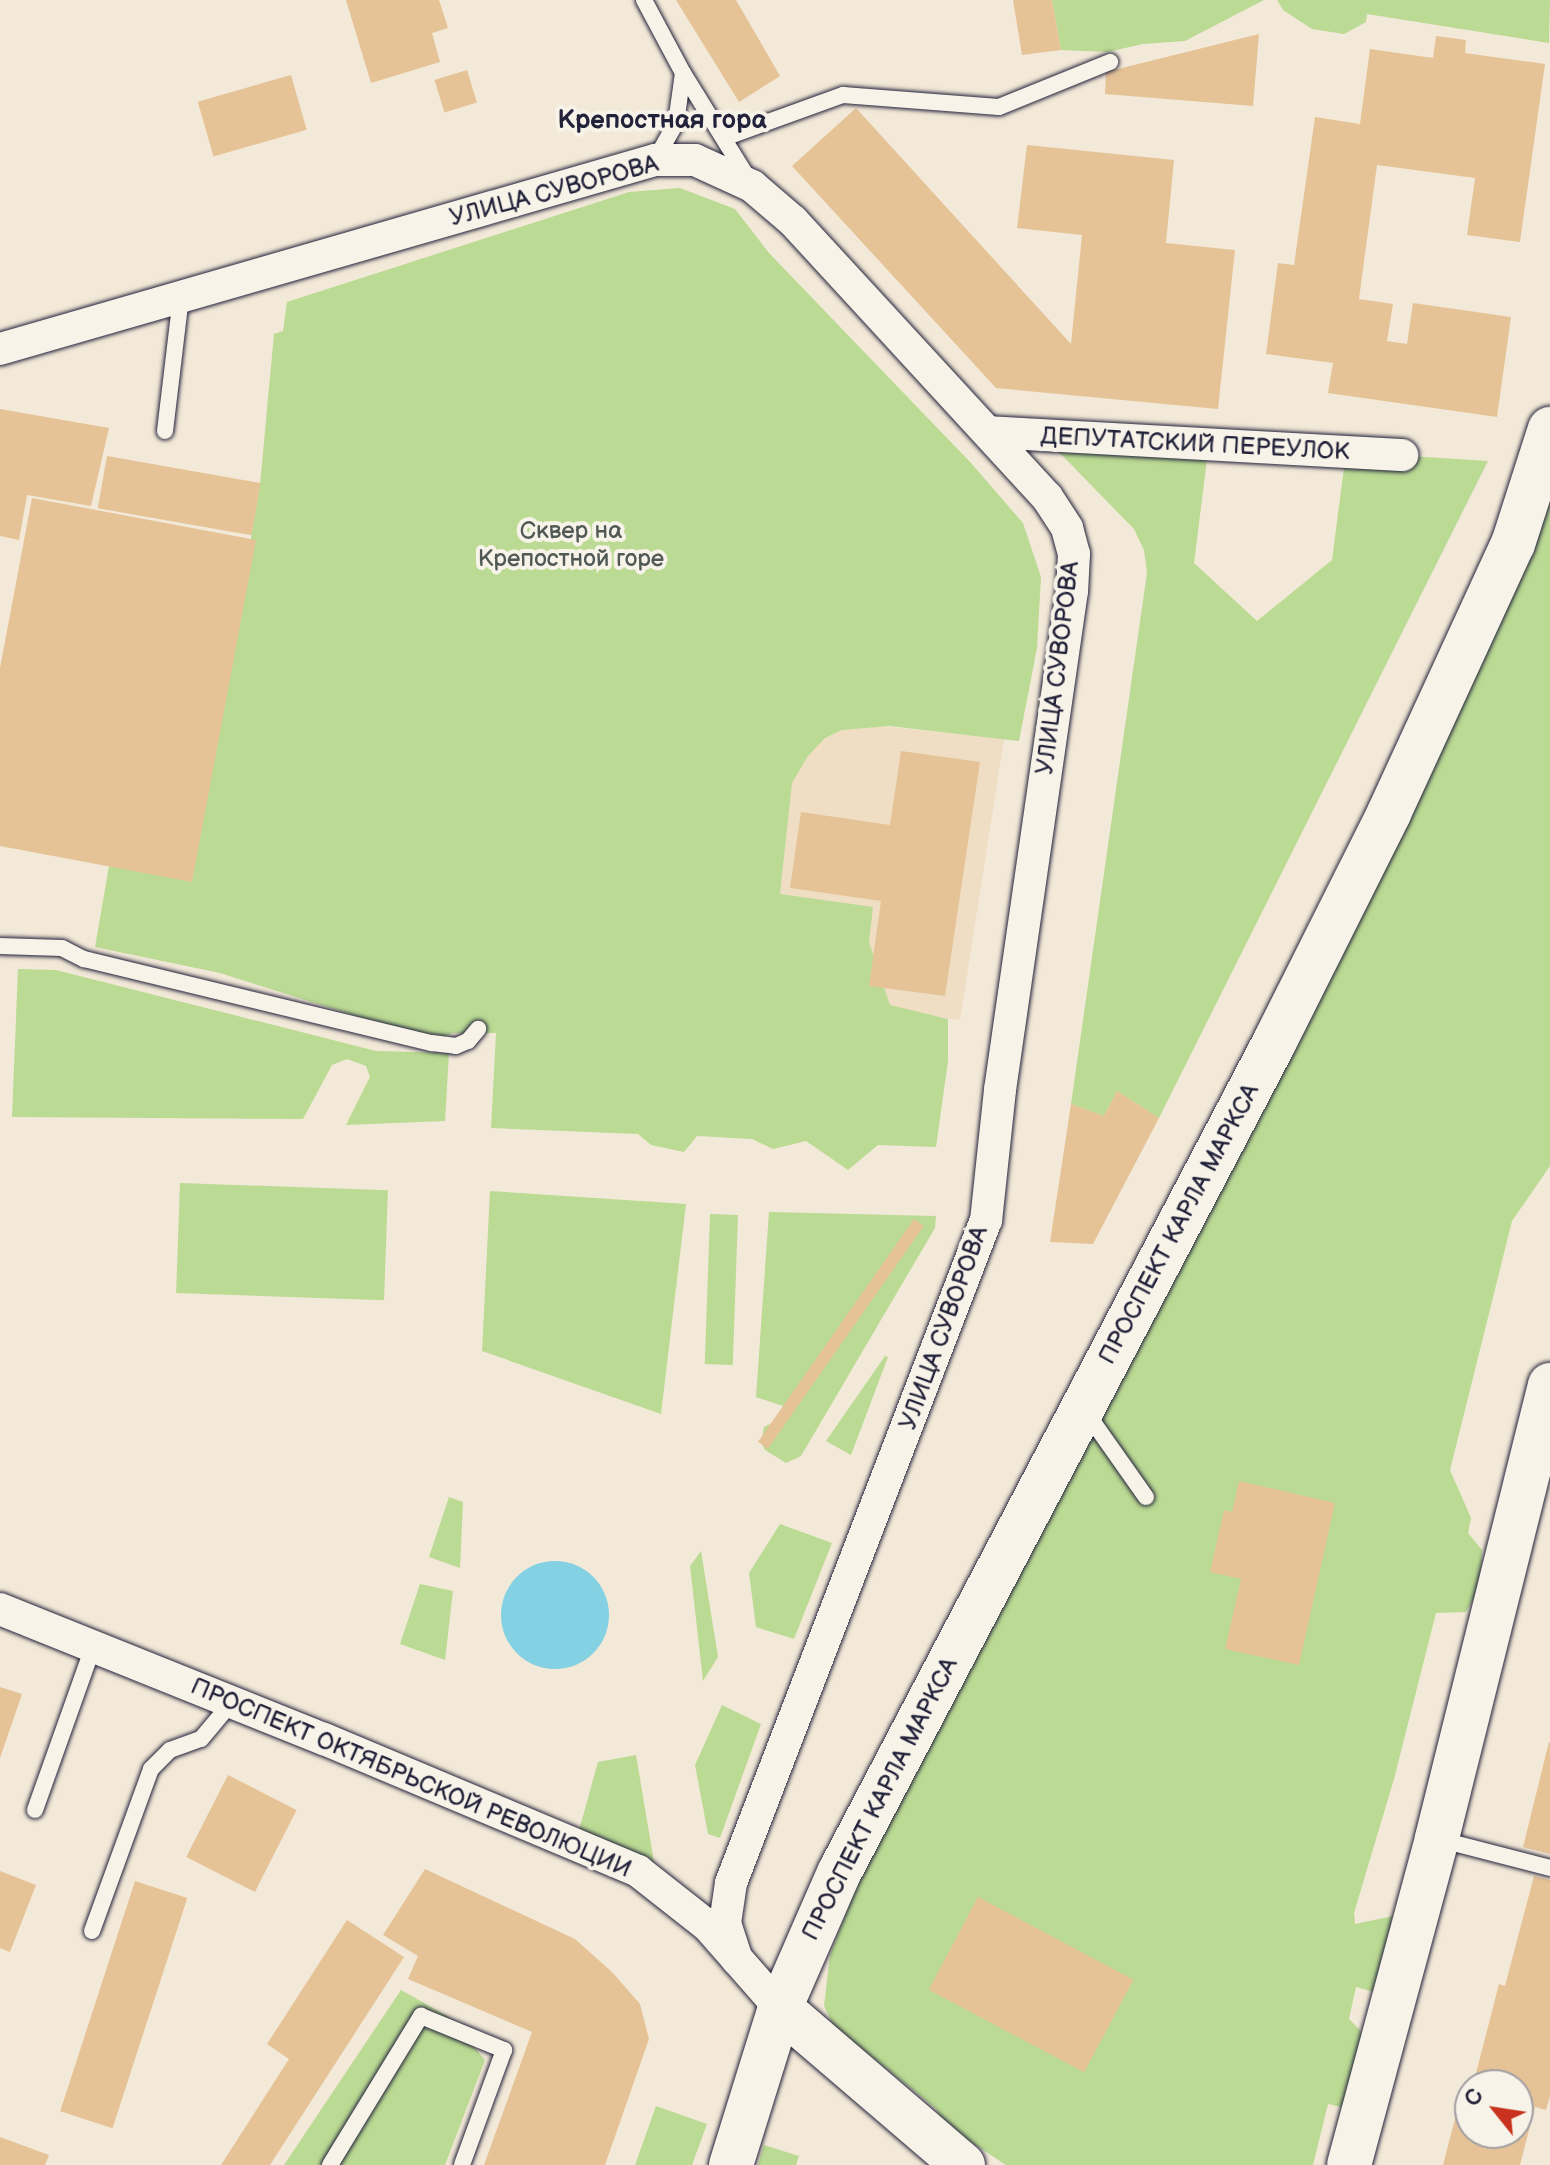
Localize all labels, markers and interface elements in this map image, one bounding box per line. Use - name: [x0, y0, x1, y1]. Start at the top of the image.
- district label: Крепостная гора: [557, 105, 767, 137]
- street label: УЛИЦА СУВОРОВА: [447, 149, 661, 233]
- street label: ДЕПУТАТСКИЙ ПЕРЕУЛОК: [1040, 422, 1350, 466]
- park label: Сквер на Крепостной горе: [478, 517, 664, 573]
- street label: УЛИЦА СУВОРОВА: [1031, 560, 1085, 776]
- street label: ПРОСПЕКТ КАРЛА МАРКСА: [1093, 1079, 1265, 1369]
- street label: УЛИЦА СУВОРОВА: [894, 1222, 994, 1434]
- street label: ПРОСПЕКТ КАРЛА МАРКСА: [796, 1653, 964, 1945]
- street label: ПРОСПЕКТ ОКТЯБРЬСКОЙ РЕВОЛЮЦИИ: [186, 1672, 636, 1884]
- north arrow: [1454, 2069, 1534, 2149]
- text: С: [1459, 2084, 1490, 2111]

